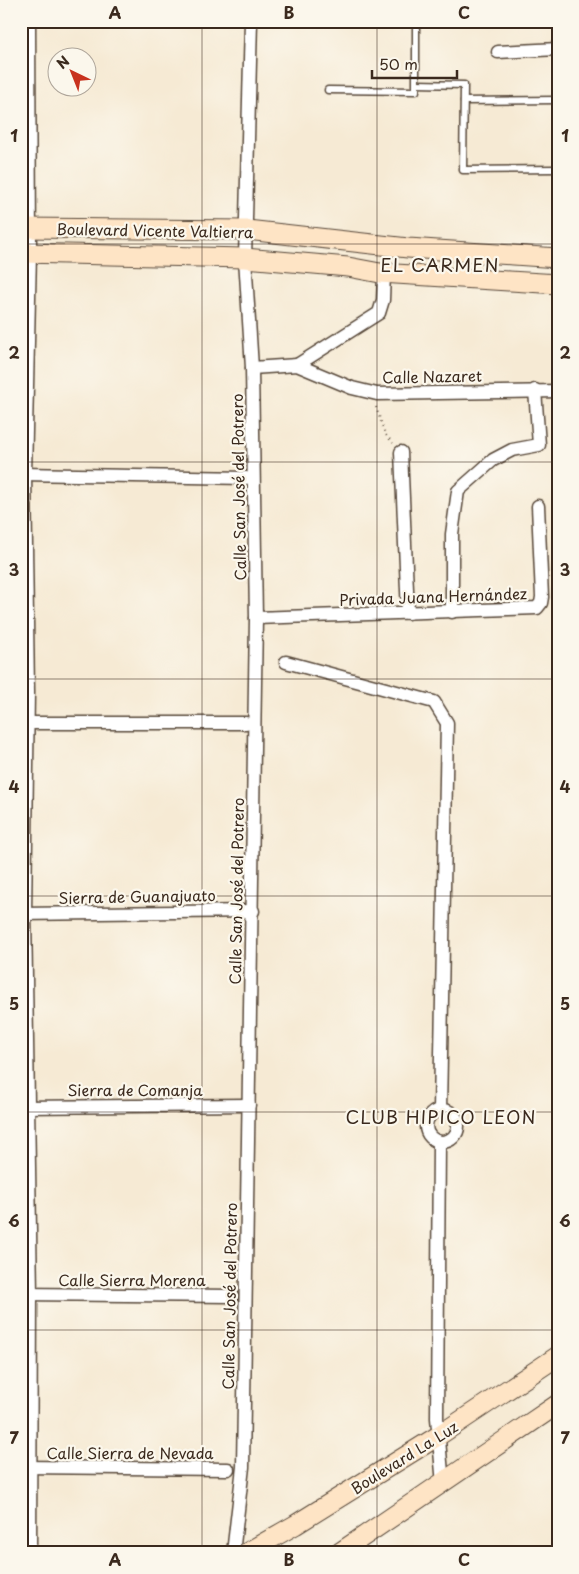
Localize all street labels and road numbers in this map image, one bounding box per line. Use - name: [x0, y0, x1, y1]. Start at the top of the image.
- street label: Boulevard Vicente Valtierra: [56, 217, 254, 243]
- street label: Calle Nazaret: [382, 364, 482, 388]
- street label: Calle San José del Potrero: [225, 393, 251, 581]
- street label: Privada Juana Hernández: [339, 581, 527, 611]
- street label: Calle San José del Potrero: [223, 797, 249, 985]
- street label: Sierra de Guanajuato: [58, 883, 216, 909]
- street label: Sierra de Comanja: [67, 1078, 203, 1101]
- street label: Calle San José del Potrero: [216, 1202, 242, 1390]
- street label: Calle Sierra Morena: [58, 1268, 206, 1291]
- street label: Boulevard La Luz: [346, 1415, 462, 1499]
- street label: Calle Sierra de Nevada: [46, 1441, 214, 1464]

